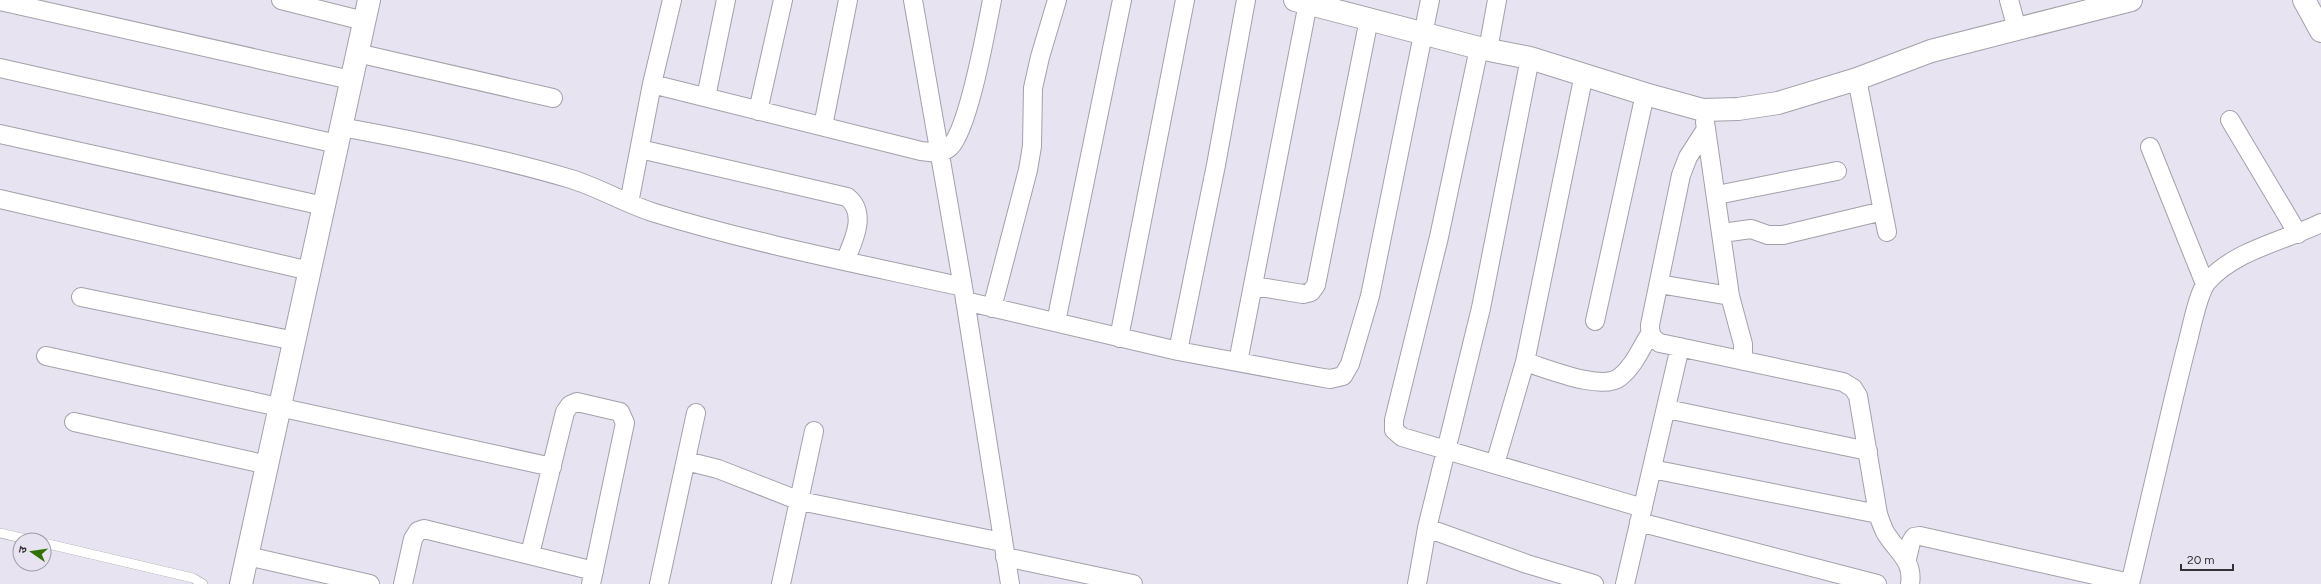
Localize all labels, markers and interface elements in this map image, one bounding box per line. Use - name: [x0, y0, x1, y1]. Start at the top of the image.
- north arrow: [12, 532, 52, 572]
- text: उ: [16, 545, 30, 554]
- scale bar: [2181, 546, 2233, 572]
- text: 20 m: [2187, 553, 2215, 567]

